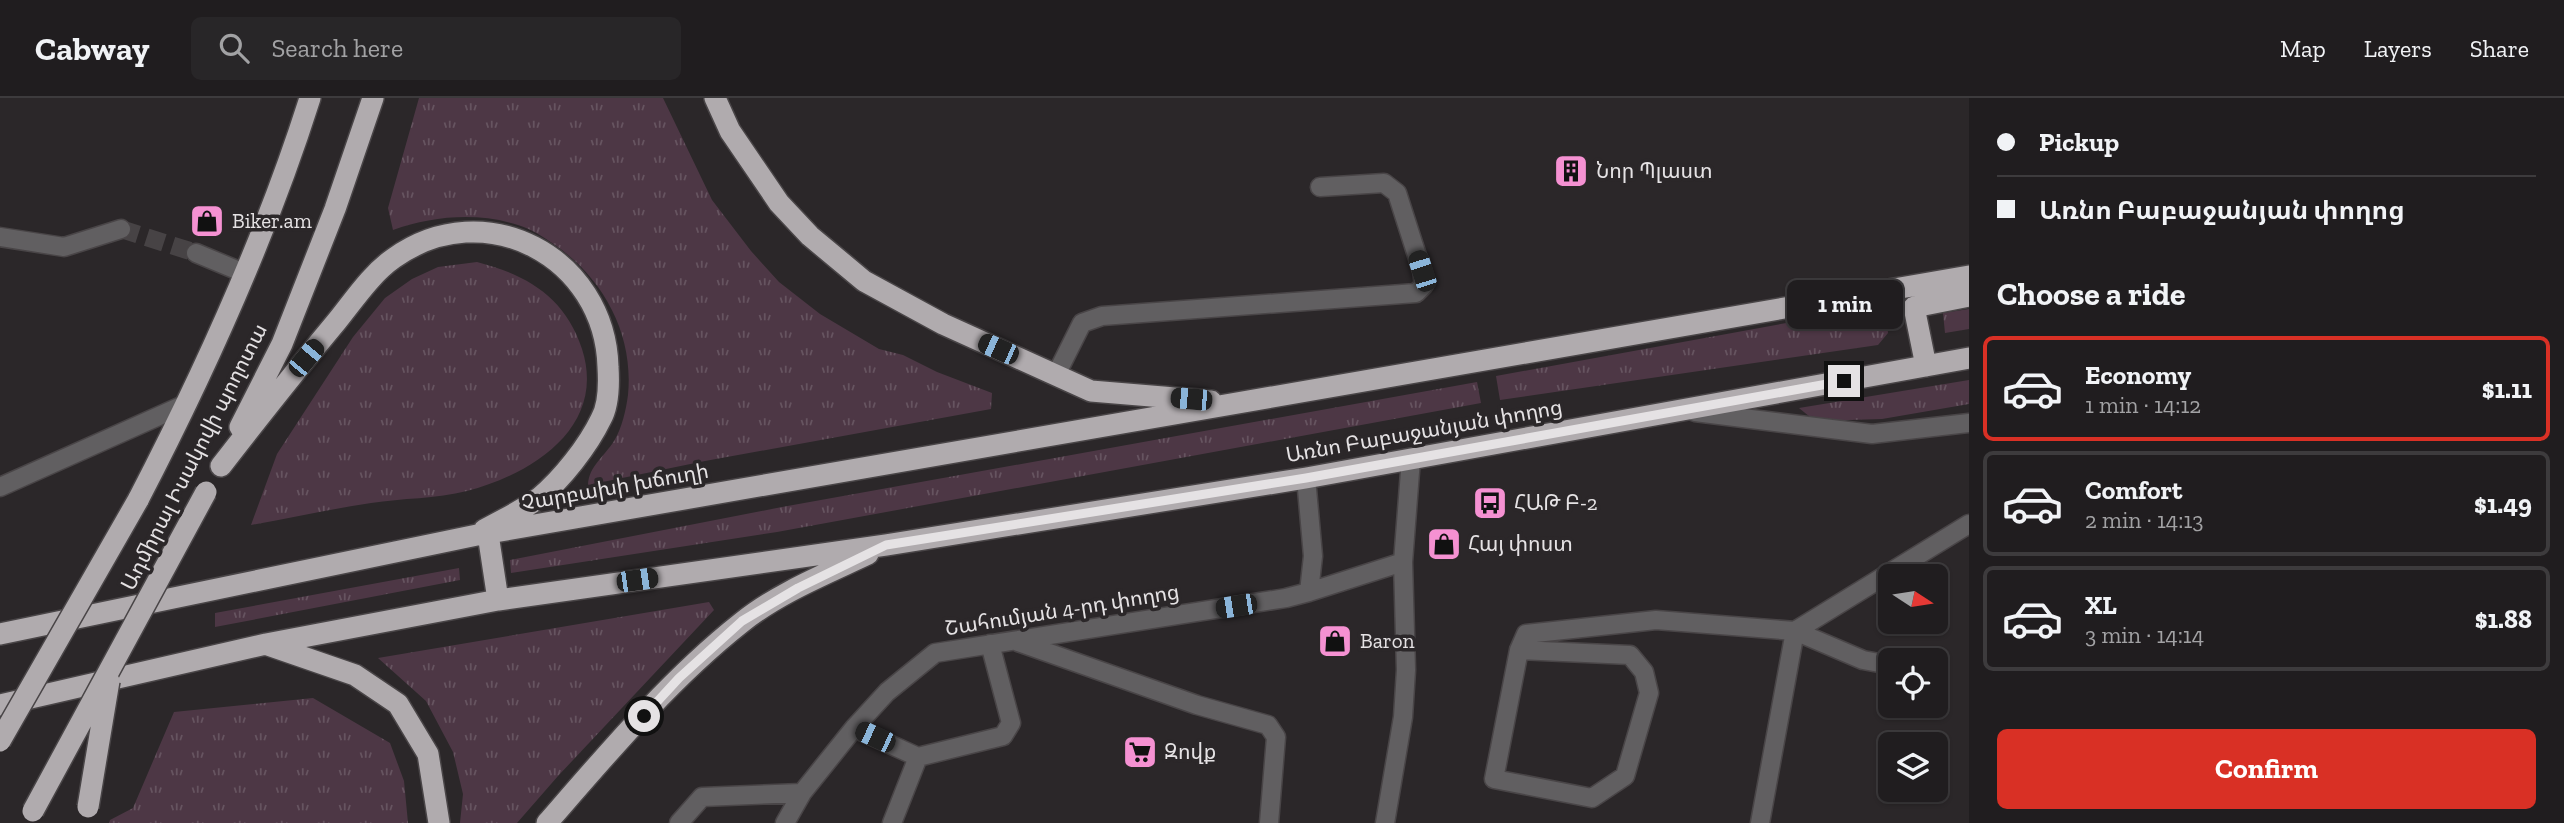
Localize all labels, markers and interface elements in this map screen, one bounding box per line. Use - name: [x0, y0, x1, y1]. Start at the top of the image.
- search box: [191, 17, 681, 80]
- text: Cabway: [35, 29, 149, 68]
- icon: search: [215, 29, 253, 67]
- text: Search here: [271, 32, 403, 64]
- text: Map: [2280, 34, 2326, 63]
- text: Layers: [2364, 34, 2432, 63]
- text: Share: [2470, 34, 2529, 63]
- text: Pickup: [2039, 126, 2119, 158]
- building icon: Նոր Պլաստ: [1552, 152, 1590, 190]
- place label: Նոր Պլաստ: [1596, 158, 1713, 183]
- text: Առնո Բաբաջանյան փողոց: [2039, 194, 2405, 226]
- shop icon: Biker.am: [188, 202, 226, 240]
- place label: Biker.am: [232, 208, 312, 233]
- car: [1406, 248, 1439, 294]
- text: Choose a ride: [1997, 275, 2185, 313]
- callout: 1 min: [1786, 280, 1902, 328]
- text: 1 min: [1818, 290, 1872, 318]
- street label: Ադմիրալ Իսակովի պողոտա: [115, 319, 272, 594]
- car: [975, 331, 1022, 367]
- car: [285, 335, 328, 381]
- icon: car: [2001, 357, 2064, 420]
- text: Economy: [2085, 359, 2191, 391]
- route end: [1828, 365, 1860, 397]
- text: $1.11: [2482, 373, 2532, 405]
- car: [1170, 387, 1213, 411]
- text: 1 min · 14:12: [2085, 391, 2201, 419]
- street label: Առնո Բաբաջանյան փողոց: [1284, 394, 1564, 467]
- street label: Չարբախի խճուղի: [519, 458, 711, 515]
- icon: car: [2001, 472, 2064, 535]
- text: Comfort: [2085, 474, 2182, 506]
- bus stop icon: ՀԱԹ Բ-2: [1471, 484, 1509, 522]
- text: $1.49: [2474, 488, 2532, 520]
- place label: ՀԱԹ Բ-2: [1514, 490, 1598, 515]
- text: 2 min · 14:13: [2085, 506, 2204, 534]
- shop icon: Հայ փոստ: [1425, 525, 1463, 563]
- place label: Հայ փոստ: [1468, 531, 1573, 556]
- north arrow: [1878, 564, 1948, 634]
- map controls: [1878, 564, 1948, 802]
- car: [615, 567, 660, 593]
- street label: Շահումյան 4-րդ փողոց: [943, 579, 1181, 640]
- icon: car: [2001, 587, 2064, 650]
- text: XL: [2085, 589, 2117, 621]
- car: [1214, 592, 1259, 620]
- text: $1.88: [2475, 603, 2532, 635]
- text: 3 min · 14:14: [2085, 621, 2204, 649]
- shop icon: Baron: [1316, 622, 1354, 660]
- place label: Baron: [1360, 628, 1414, 653]
- button: locate: [1878, 648, 1948, 718]
- route start: [628, 700, 660, 732]
- car: [852, 719, 899, 755]
- button: Confirm: [1997, 729, 2536, 809]
- button: layers: [1878, 732, 1948, 802]
- supermarket icon: Զովք: [1121, 733, 1159, 771]
- place label: Զովք: [1164, 739, 1216, 764]

